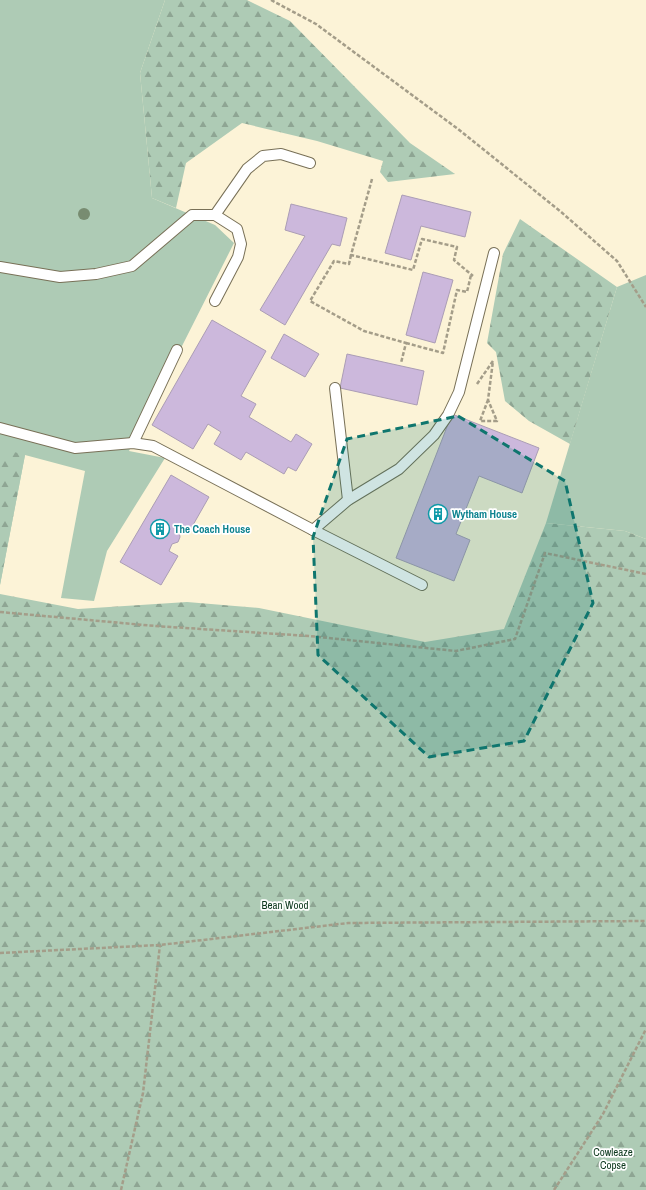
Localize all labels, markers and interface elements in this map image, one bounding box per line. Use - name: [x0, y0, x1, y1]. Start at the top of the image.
- building icon: Wytham House: [427, 503, 449, 525]
- place label: Wytham House: [452, 507, 517, 521]
- building icon: The Coach House: [149, 518, 171, 540]
- place label: The Coach House: [174, 522, 250, 536]
- park label: Bean Wood: [262, 898, 308, 912]
- park label: Cowleaze Copse: [593, 1145, 633, 1172]

